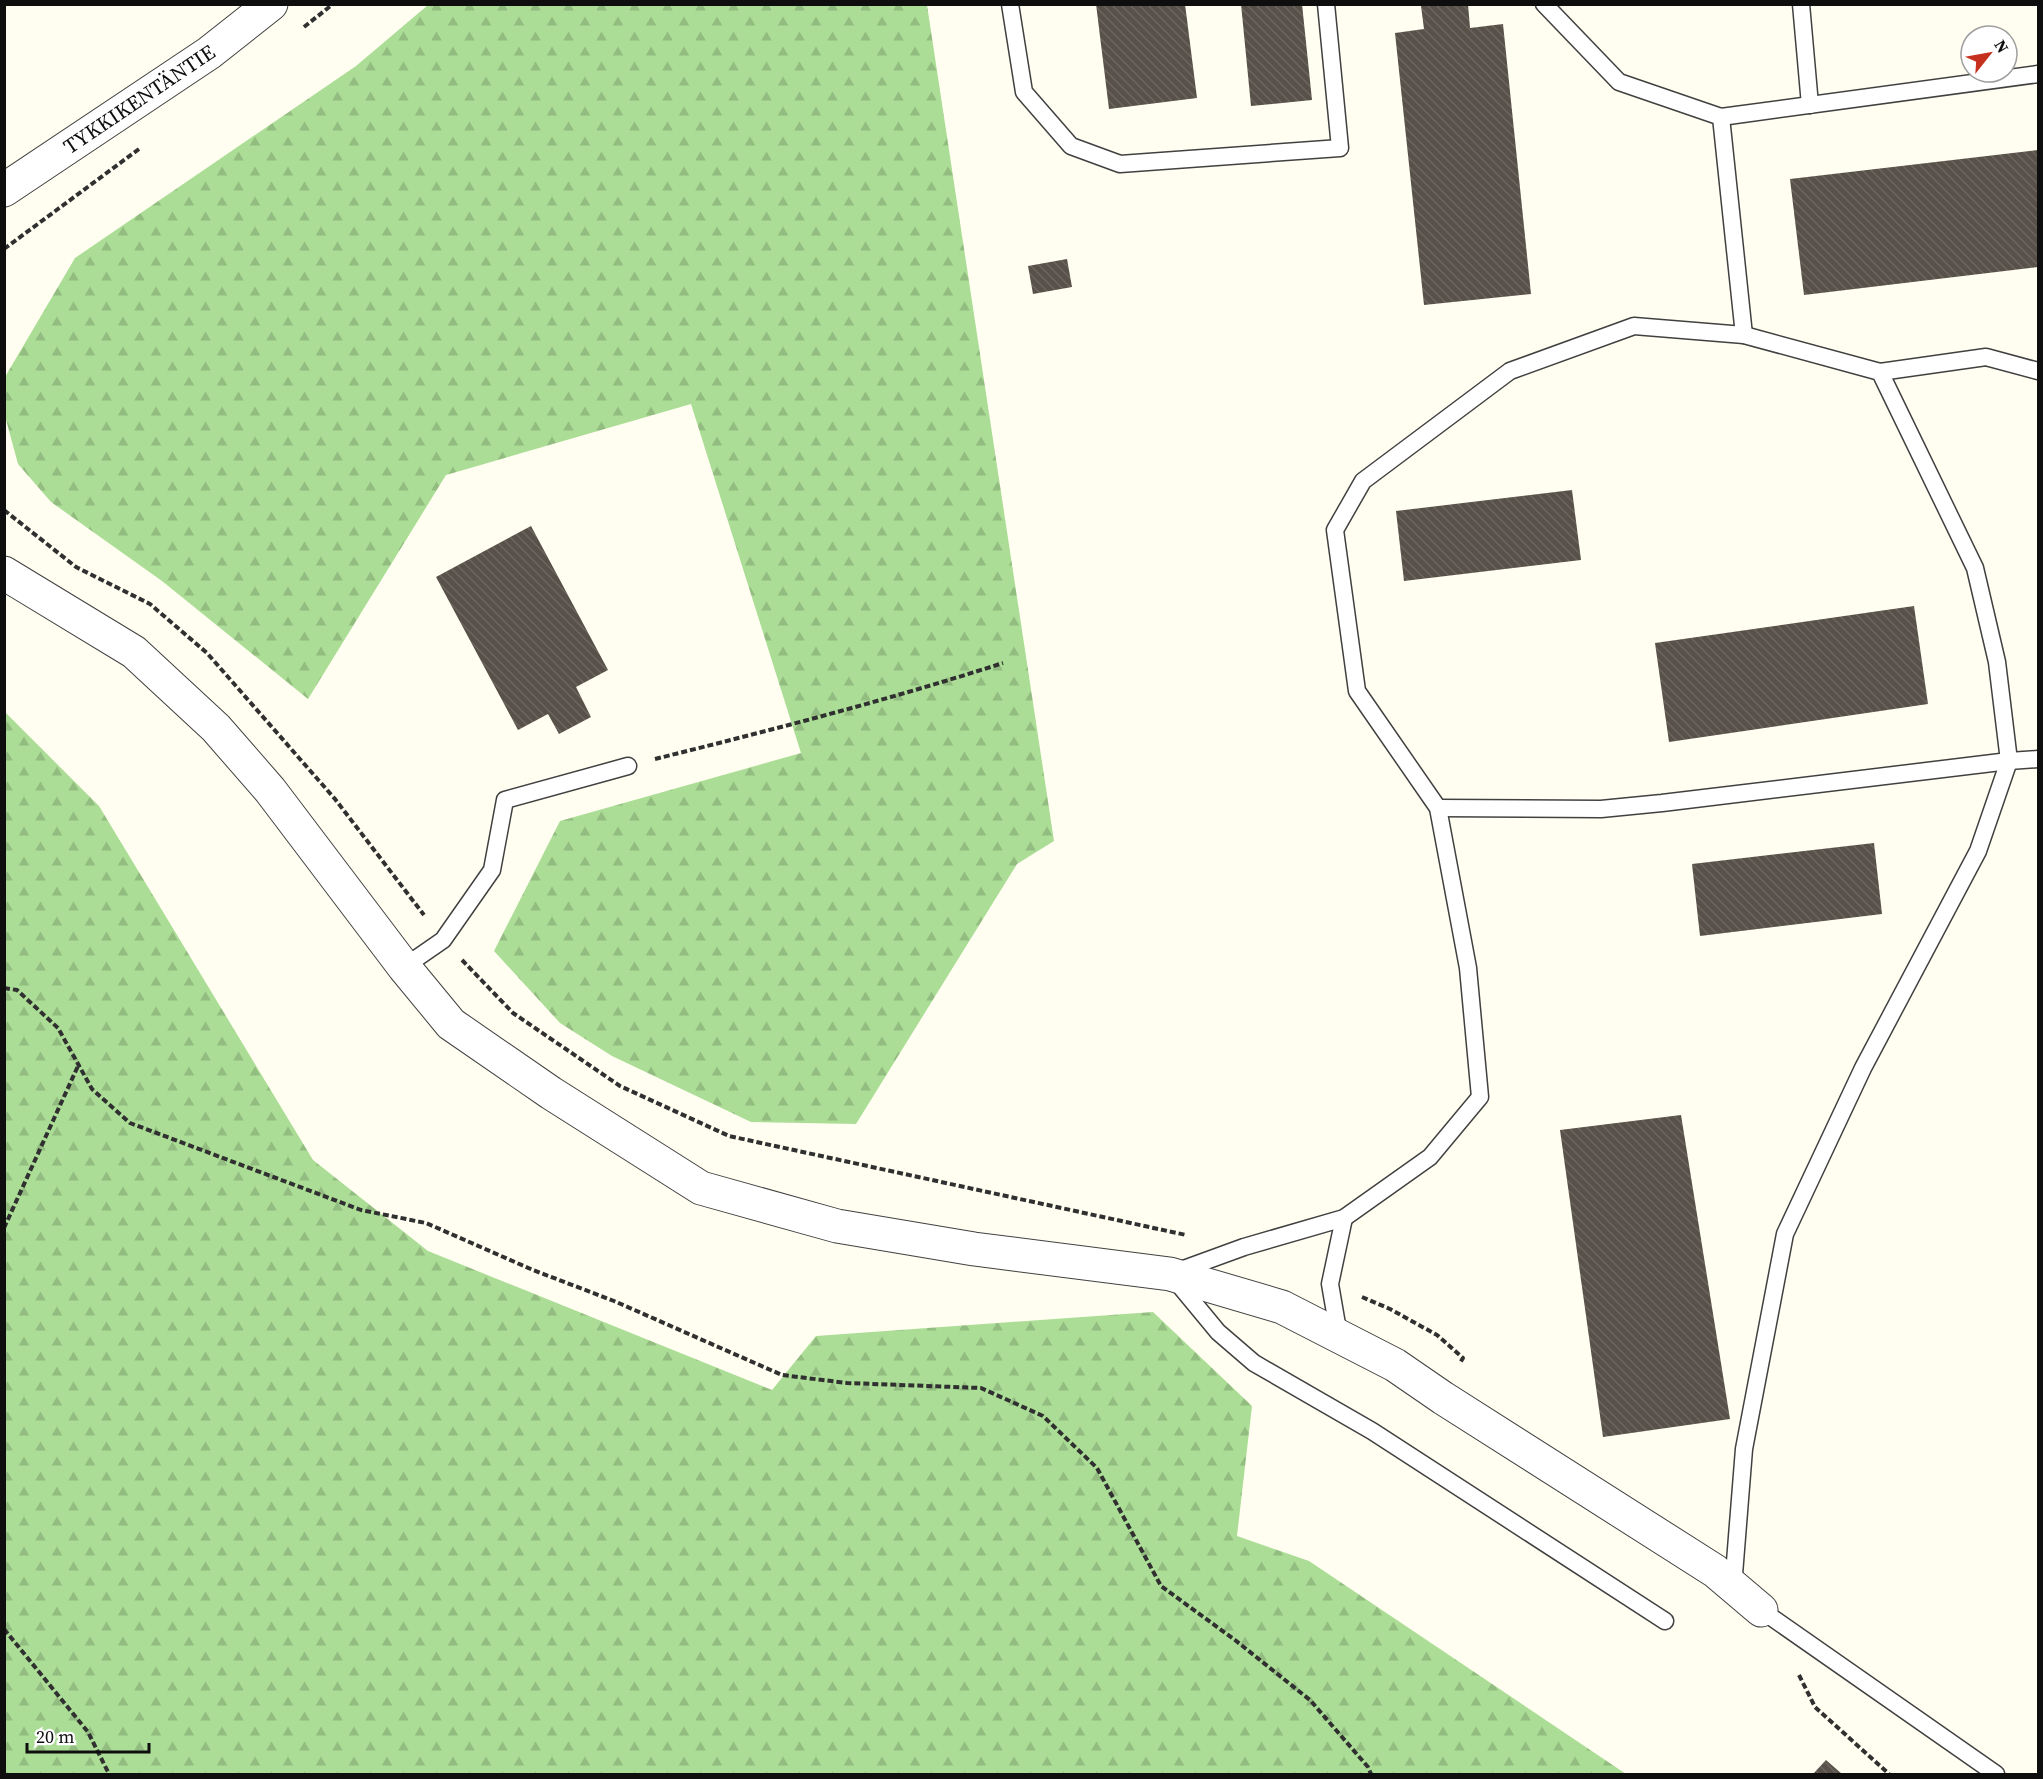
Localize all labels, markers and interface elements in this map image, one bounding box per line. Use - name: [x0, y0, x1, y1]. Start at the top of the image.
- north arrow: [1959, 24, 2019, 84]
- text: N: [1989, 36, 2014, 57]
- street label: TYKKIKENTÄNTIE: [57, 37, 221, 161]
- scale bar: [27, 1716, 148, 1754]
- text: 20 m: [36, 1724, 74, 1749]

